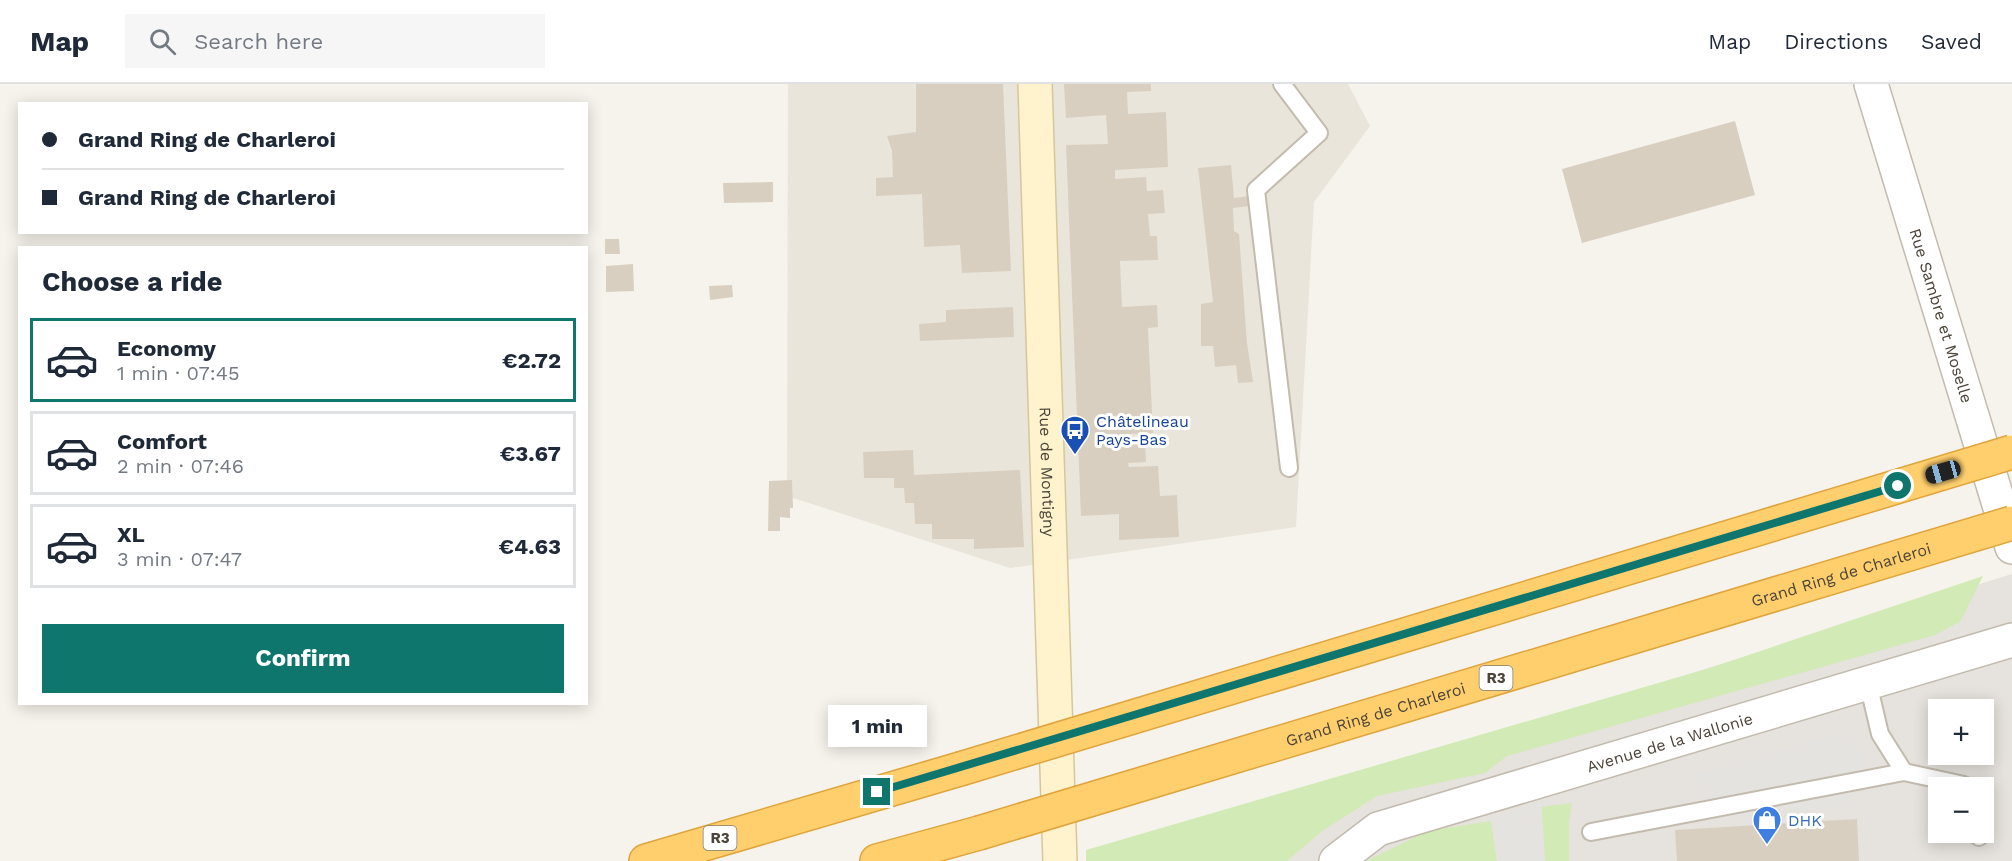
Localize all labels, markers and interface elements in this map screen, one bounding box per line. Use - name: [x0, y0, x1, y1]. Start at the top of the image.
- search box: [125, 14, 545, 68]
- text: Map: [30, 25, 89, 58]
- icon: search: [146, 25, 179, 58]
- text: Search here: [194, 29, 323, 54]
- text: Map: [1708, 29, 1751, 54]
- text: Directions: [1784, 29, 1888, 54]
- text: Saved: [1921, 29, 1982, 54]
- text: Grand Ring de Charleroi: [78, 127, 336, 152]
- text: Grand Ring de Charleroi: [78, 185, 336, 210]
- street label: Rue Sambre et Moselle: [1905, 226, 1977, 405]
- text: Choose a ride: [42, 266, 222, 298]
- icon: car: [45, 333, 99, 387]
- text: Economy: [117, 336, 216, 361]
- text: €2.72: [502, 348, 561, 373]
- text: 1 min · 07:45: [117, 361, 240, 385]
- street label: Rue de Montigny: [1035, 406, 1059, 538]
- place label: Châtelineau Pays-Bas: [1096, 412, 1189, 449]
- bus stop icon: Châtelineau Pays-Bas: [1059, 414, 1091, 456]
- icon: car: [45, 426, 99, 480]
- text: Comfort: [117, 429, 207, 454]
- text: €3.67: [500, 441, 561, 466]
- text: 2 min · 07:46: [117, 454, 244, 478]
- car: [1923, 458, 1963, 486]
- route start: [1884, 472, 1911, 499]
- icon: car: [45, 519, 99, 573]
- text: XL: [117, 522, 145, 547]
- text: €4.63: [499, 534, 561, 559]
- street label: Grand Ring de Charleroi: [1749, 539, 1933, 611]
- text: 3 min · 07:47: [117, 547, 242, 571]
- button: Confirm: [42, 624, 564, 693]
- road number: R3: [1480, 666, 1512, 690]
- street label: Grand Ring de Charleroi: [1284, 679, 1468, 750]
- map controls: [1928, 699, 1994, 843]
- button: +: [1928, 699, 1994, 765]
- callout: 1 min: [828, 705, 926, 747]
- street label: Avenue de la Wallonie: [1584, 709, 1755, 776]
- text: 1 min: [852, 714, 903, 738]
- button: −: [1928, 777, 1994, 843]
- route end: [863, 778, 890, 805]
- shop icon: DHK: [1751, 804, 1783, 846]
- place label: DHK: [1788, 811, 1822, 830]
- road number: R3: [704, 826, 736, 850]

